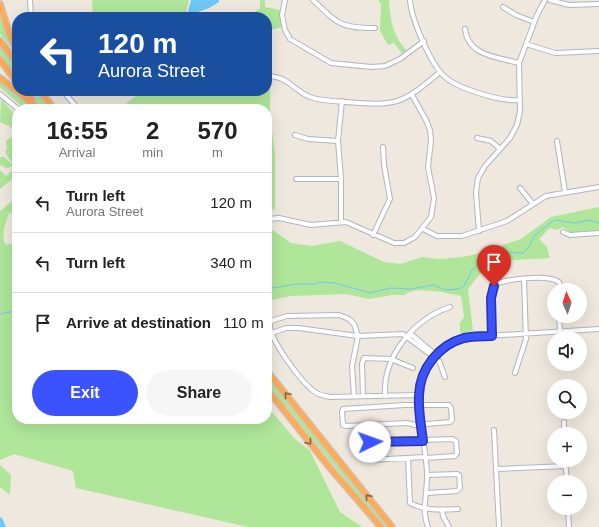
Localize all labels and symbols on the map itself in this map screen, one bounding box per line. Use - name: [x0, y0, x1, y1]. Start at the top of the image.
- pin: [477, 245, 511, 286]
- north arrow: [547, 283, 587, 323]
- one-way arrow: [284, 393, 291, 400]
- position arrow: [349, 421, 391, 463]
- one-way arrow: [304, 437, 311, 444]
- one-way arrow: [366, 494, 373, 501]

